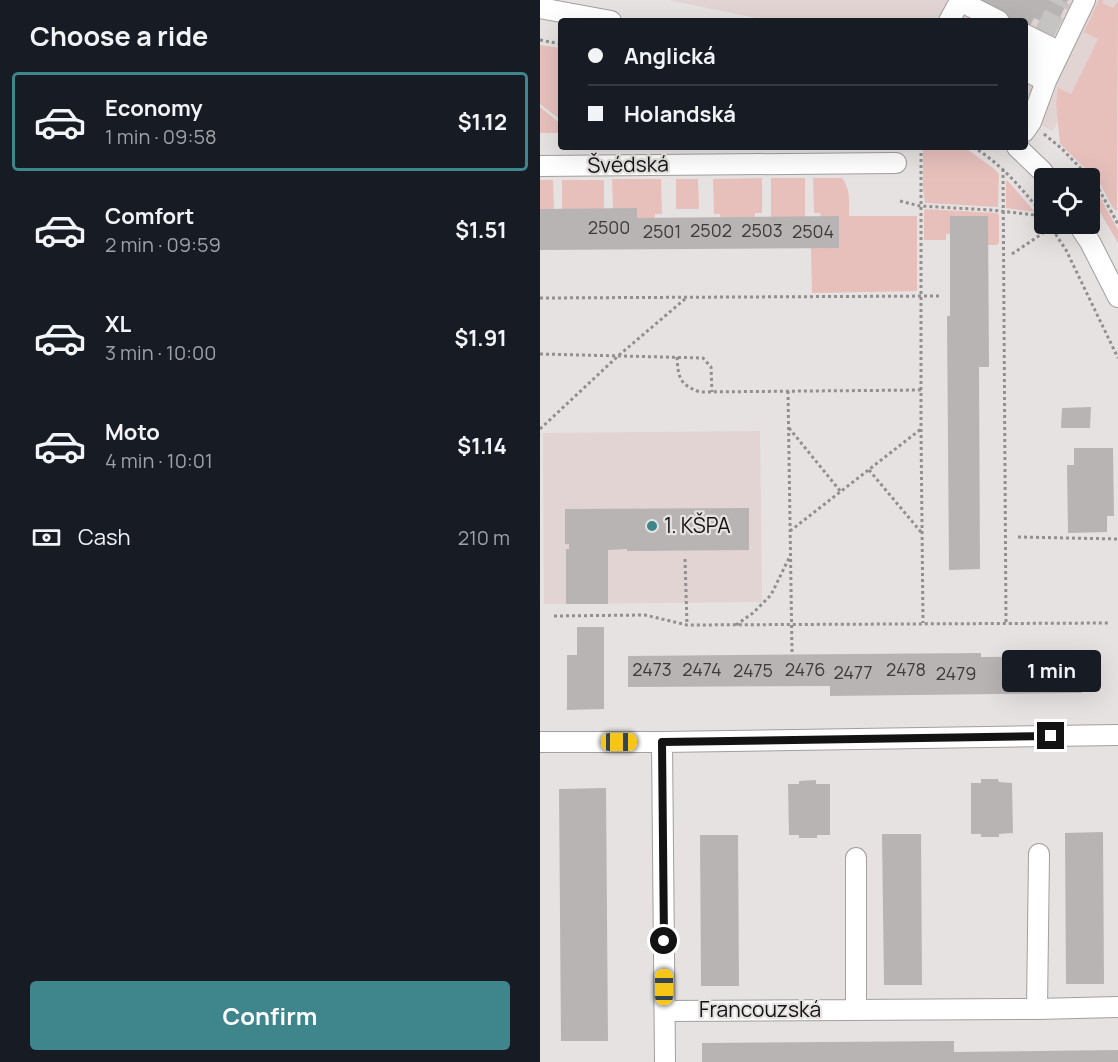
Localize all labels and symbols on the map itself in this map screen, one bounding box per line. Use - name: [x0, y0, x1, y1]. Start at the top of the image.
- street label: Švédská: [587, 149, 669, 179]
- house number: 2500: [588, 215, 630, 239]
- house number: 2502: [690, 218, 732, 242]
- house number: 2503: [741, 218, 783, 242]
- house number: 2501: [643, 219, 681, 243]
- house number: 2504: [792, 219, 834, 243]
- place label: 1. KŠPA: [664, 511, 731, 539]
- marker: 1. KŠPA: [645, 519, 659, 533]
- callout: 1 min: [1002, 649, 1100, 691]
- house number: 2473: [632, 657, 672, 681]
- house number: 2474: [682, 657, 722, 681]
- house number: 2476: [785, 657, 825, 681]
- house number: 2478: [886, 657, 926, 681]
- house number: 2475: [733, 658, 773, 682]
- house number: 2477: [833, 660, 873, 684]
- house number: 2479: [936, 661, 976, 685]
- route end: [1037, 722, 1064, 749]
- car: [601, 733, 637, 751]
- route start: [650, 927, 677, 954]
- car: [655, 969, 673, 1005]
- street label: Francouzská: [699, 995, 821, 1023]

